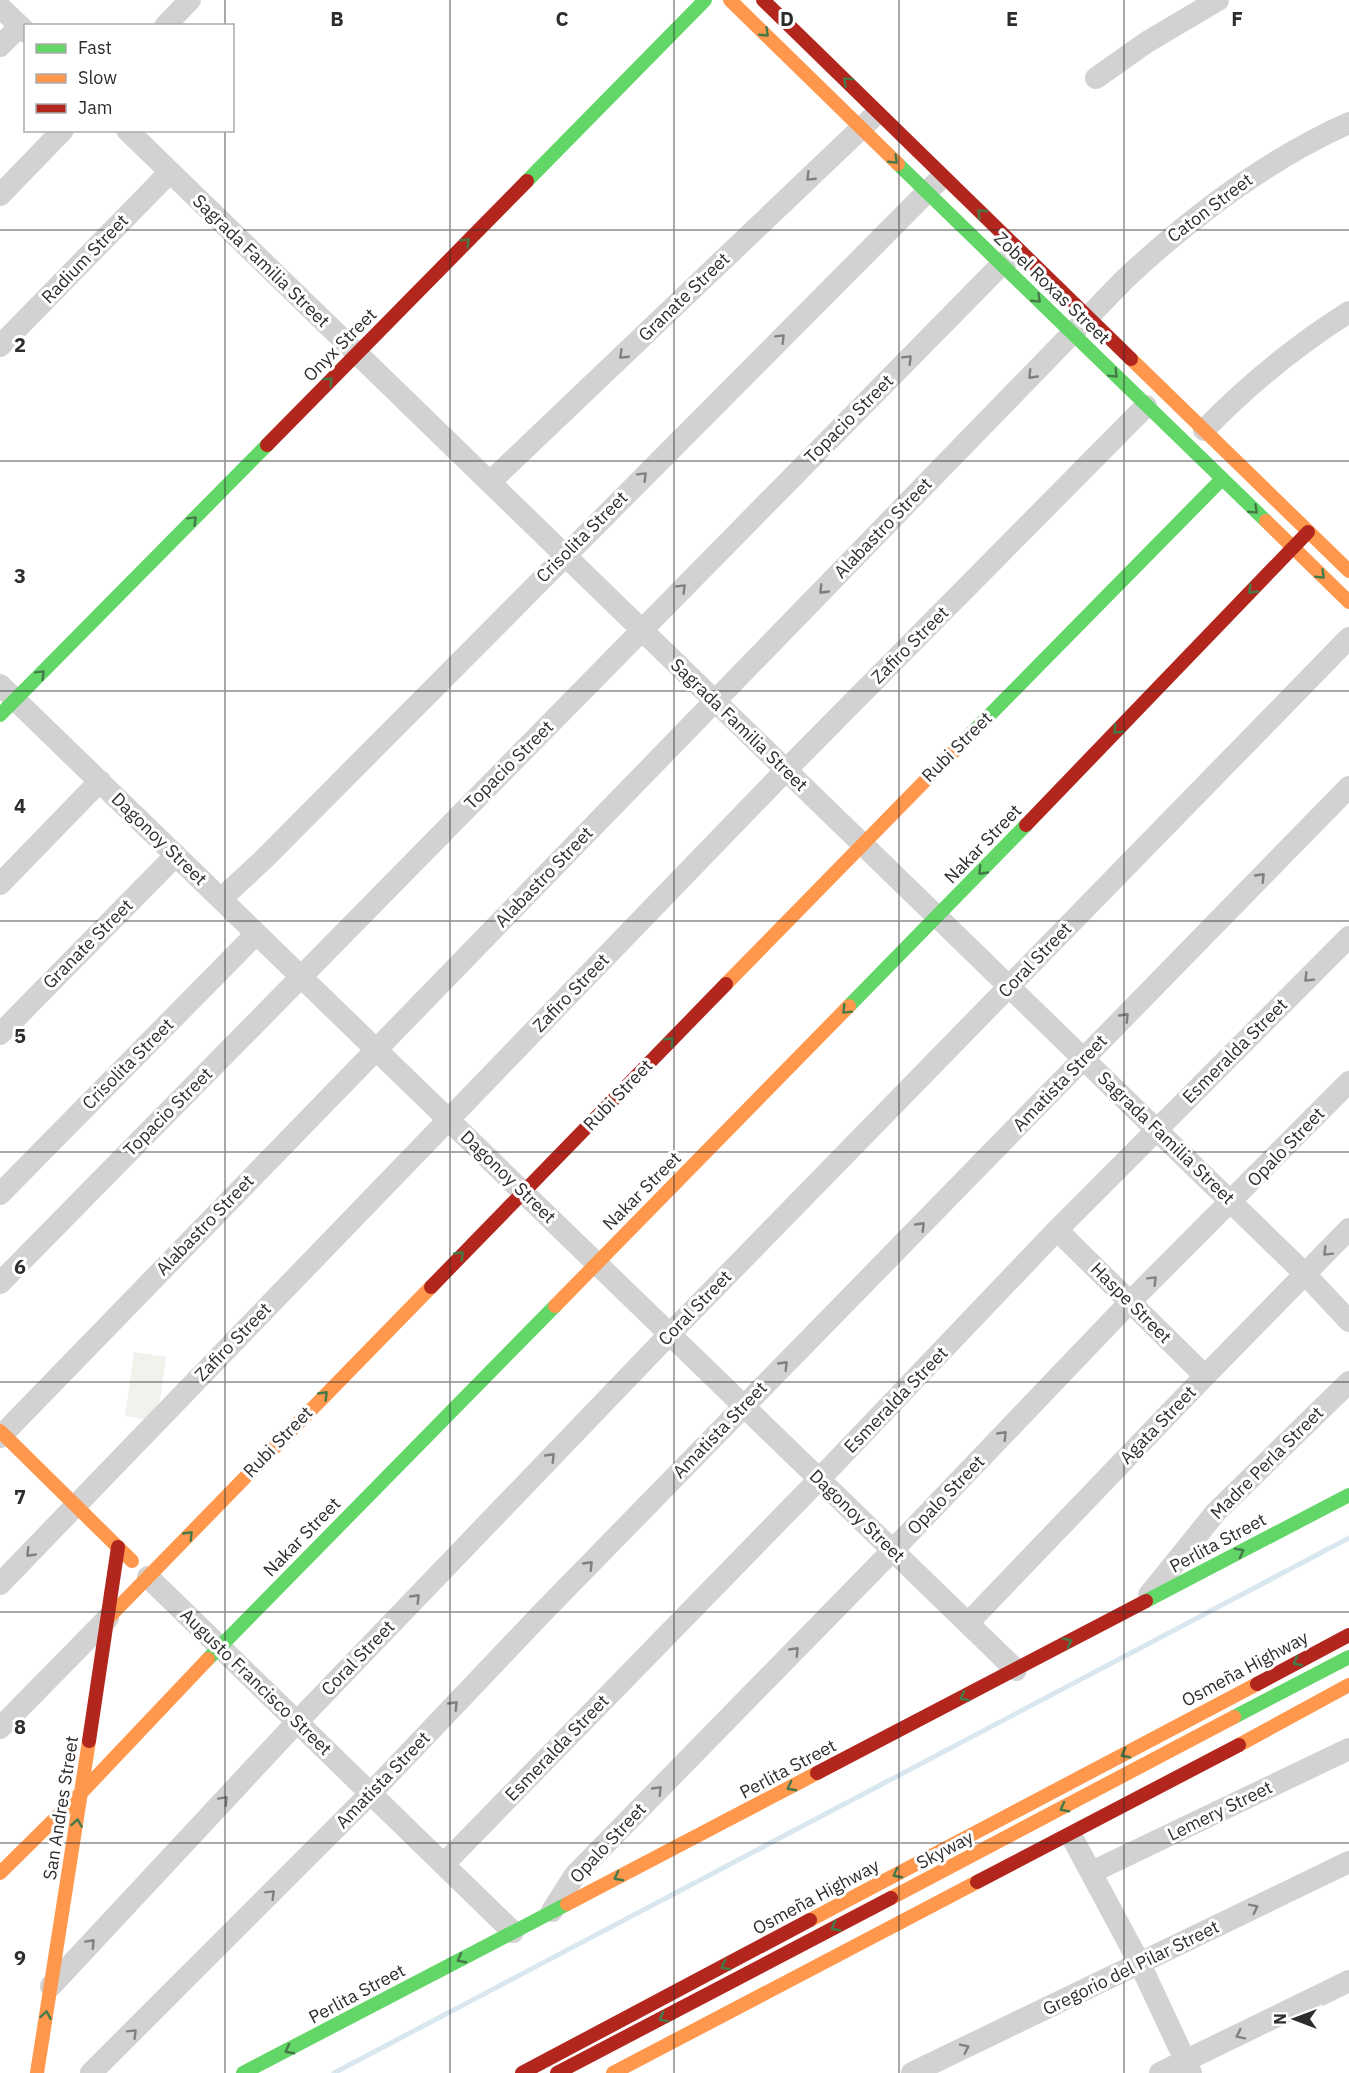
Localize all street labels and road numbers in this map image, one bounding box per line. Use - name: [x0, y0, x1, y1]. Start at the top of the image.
- street label: Caton Street: [1162, 168, 1257, 247]
- street label: Sagrada Familia Street: [188, 189, 335, 332]
- street label: Radium Street: [36, 209, 133, 308]
- street label: Zobel Roxas Street: [990, 227, 1115, 349]
- street label: Granate Street: [633, 247, 734, 346]
- street label: Onyx Street: [298, 303, 381, 386]
- street label: Topacio Street: [799, 369, 898, 468]
- street label: Alabastro Street: [829, 472, 937, 583]
- street label: Crisolita Street: [531, 486, 632, 587]
- street label: Zafiro Street: [866, 601, 953, 688]
- street label: Sagrada Familia Street: [666, 653, 813, 796]
- street label: Rubi Street: [917, 707, 997, 787]
- street label: Topacio Street: [459, 715, 558, 814]
- street label: Dagonoy Street: [107, 787, 212, 890]
- street label: Nakar Street: [939, 799, 1026, 888]
- street label: Alabastro Street: [490, 821, 598, 932]
- street label: Granate Street: [38, 894, 138, 994]
- street label: Coral Street: [993, 917, 1076, 1002]
- street label: Zafiro Street: [527, 949, 614, 1037]
- street label: Esmeralda Street: [1177, 993, 1292, 1108]
- street label: Crisolita Street: [77, 1013, 178, 1114]
- street label: Amatista Street: [1008, 1029, 1112, 1136]
- street label: Rubi Street: [578, 1054, 657, 1135]
- street label: Topacio Street: [118, 1062, 217, 1161]
- street label: Sagrada Familia Street: [1093, 1066, 1240, 1209]
- street label: Opalo Street: [1242, 1102, 1329, 1191]
- street label: Dagonoy Street: [456, 1125, 561, 1228]
- street label: Nakar Street: [598, 1147, 686, 1235]
- street label: Alabastro Street: [151, 1169, 259, 1280]
- street label: Haspe Street: [1086, 1257, 1177, 1348]
- street label: Coral Street: [653, 1265, 736, 1350]
- street label: Zafiro Street: [189, 1298, 276, 1386]
- street label: Esmeralda Street: [839, 1341, 952, 1458]
- street label: Amatista Street: [668, 1376, 772, 1483]
- street label: Agata Street: [1115, 1381, 1201, 1469]
- street label: Rubi Street: [238, 1401, 317, 1482]
- street label: Madre Perla Street: [1205, 1401, 1328, 1524]
- street label: Opalo Street: [902, 1450, 989, 1539]
- street label: Dagonoy Street: [805, 1464, 910, 1567]
- street label: Nakar Street: [258, 1492, 345, 1581]
- street label: Perlita Street: [1166, 1508, 1270, 1578]
- street label: Augusto Francisco Street: [176, 1603, 337, 1760]
- street label: Coral Street: [316, 1615, 399, 1700]
- street label: Osmeña Highway: [1177, 1625, 1312, 1712]
- street label: Esmeralda Street: [500, 1689, 613, 1806]
- street label: Amatista Street: [331, 1726, 435, 1833]
- street label: San Andres Street: [38, 1734, 83, 1882]
- street label: Perlita Street: [736, 1734, 840, 1804]
- street label: Lemery Street: [1164, 1775, 1276, 1846]
- street label: Opalo Street: [565, 1798, 651, 1888]
- street label: Skyway: [912, 1825, 977, 1874]
- street label: Osmeña Highway: [748, 1853, 883, 1940]
- street label: Gregorio del Pilar Street: [1039, 1915, 1223, 2020]
- street label: Perlita Street: [305, 1959, 409, 2029]

